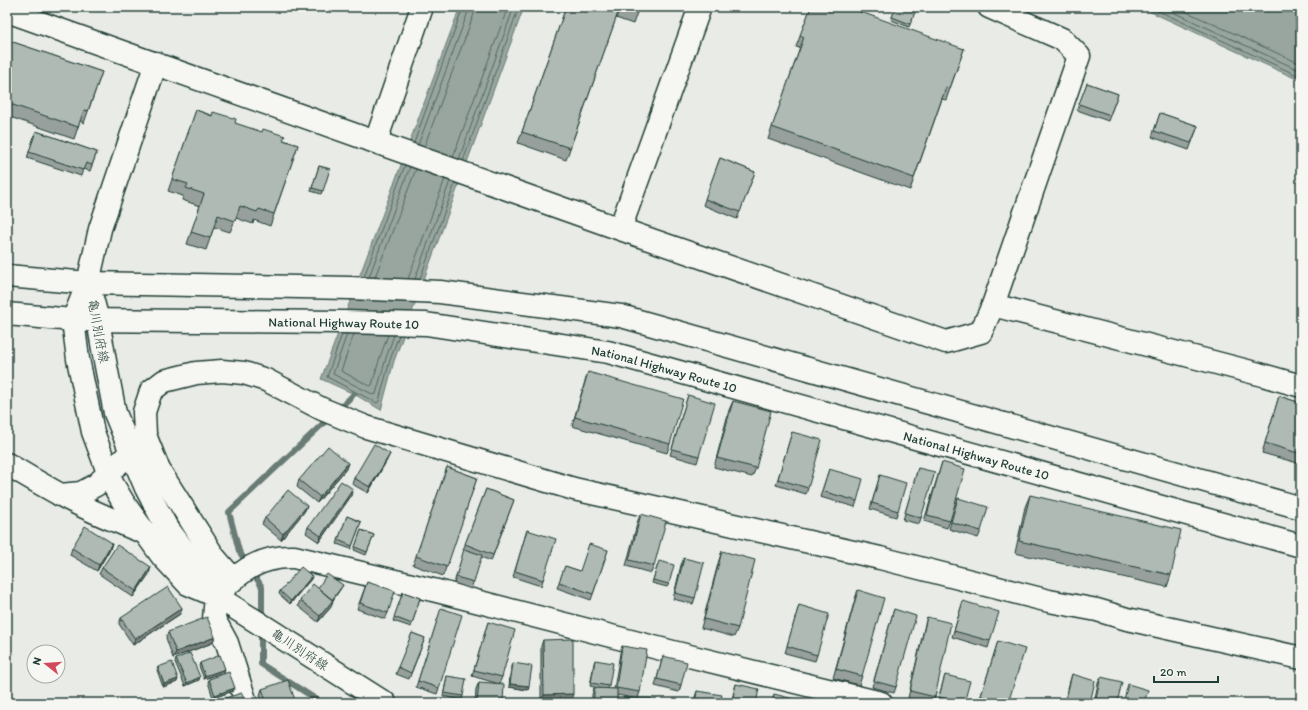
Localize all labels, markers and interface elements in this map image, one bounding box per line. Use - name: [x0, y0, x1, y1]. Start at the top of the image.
- street label: 亀川別府線: [85, 298, 112, 365]
- street label: National Highway Route 10: [268, 314, 419, 332]
- street label: National Highway Route 10: [590, 343, 739, 396]
- street label: National Highway Route 10: [902, 428, 1051, 483]
- street label: 亀川別府線: [268, 625, 332, 674]
- north arrow: [26, 644, 66, 684]
- text: N: [30, 656, 44, 667]
- scale bar: [1154, 658, 1218, 684]
- text: 20 m: [1160, 665, 1187, 679]

